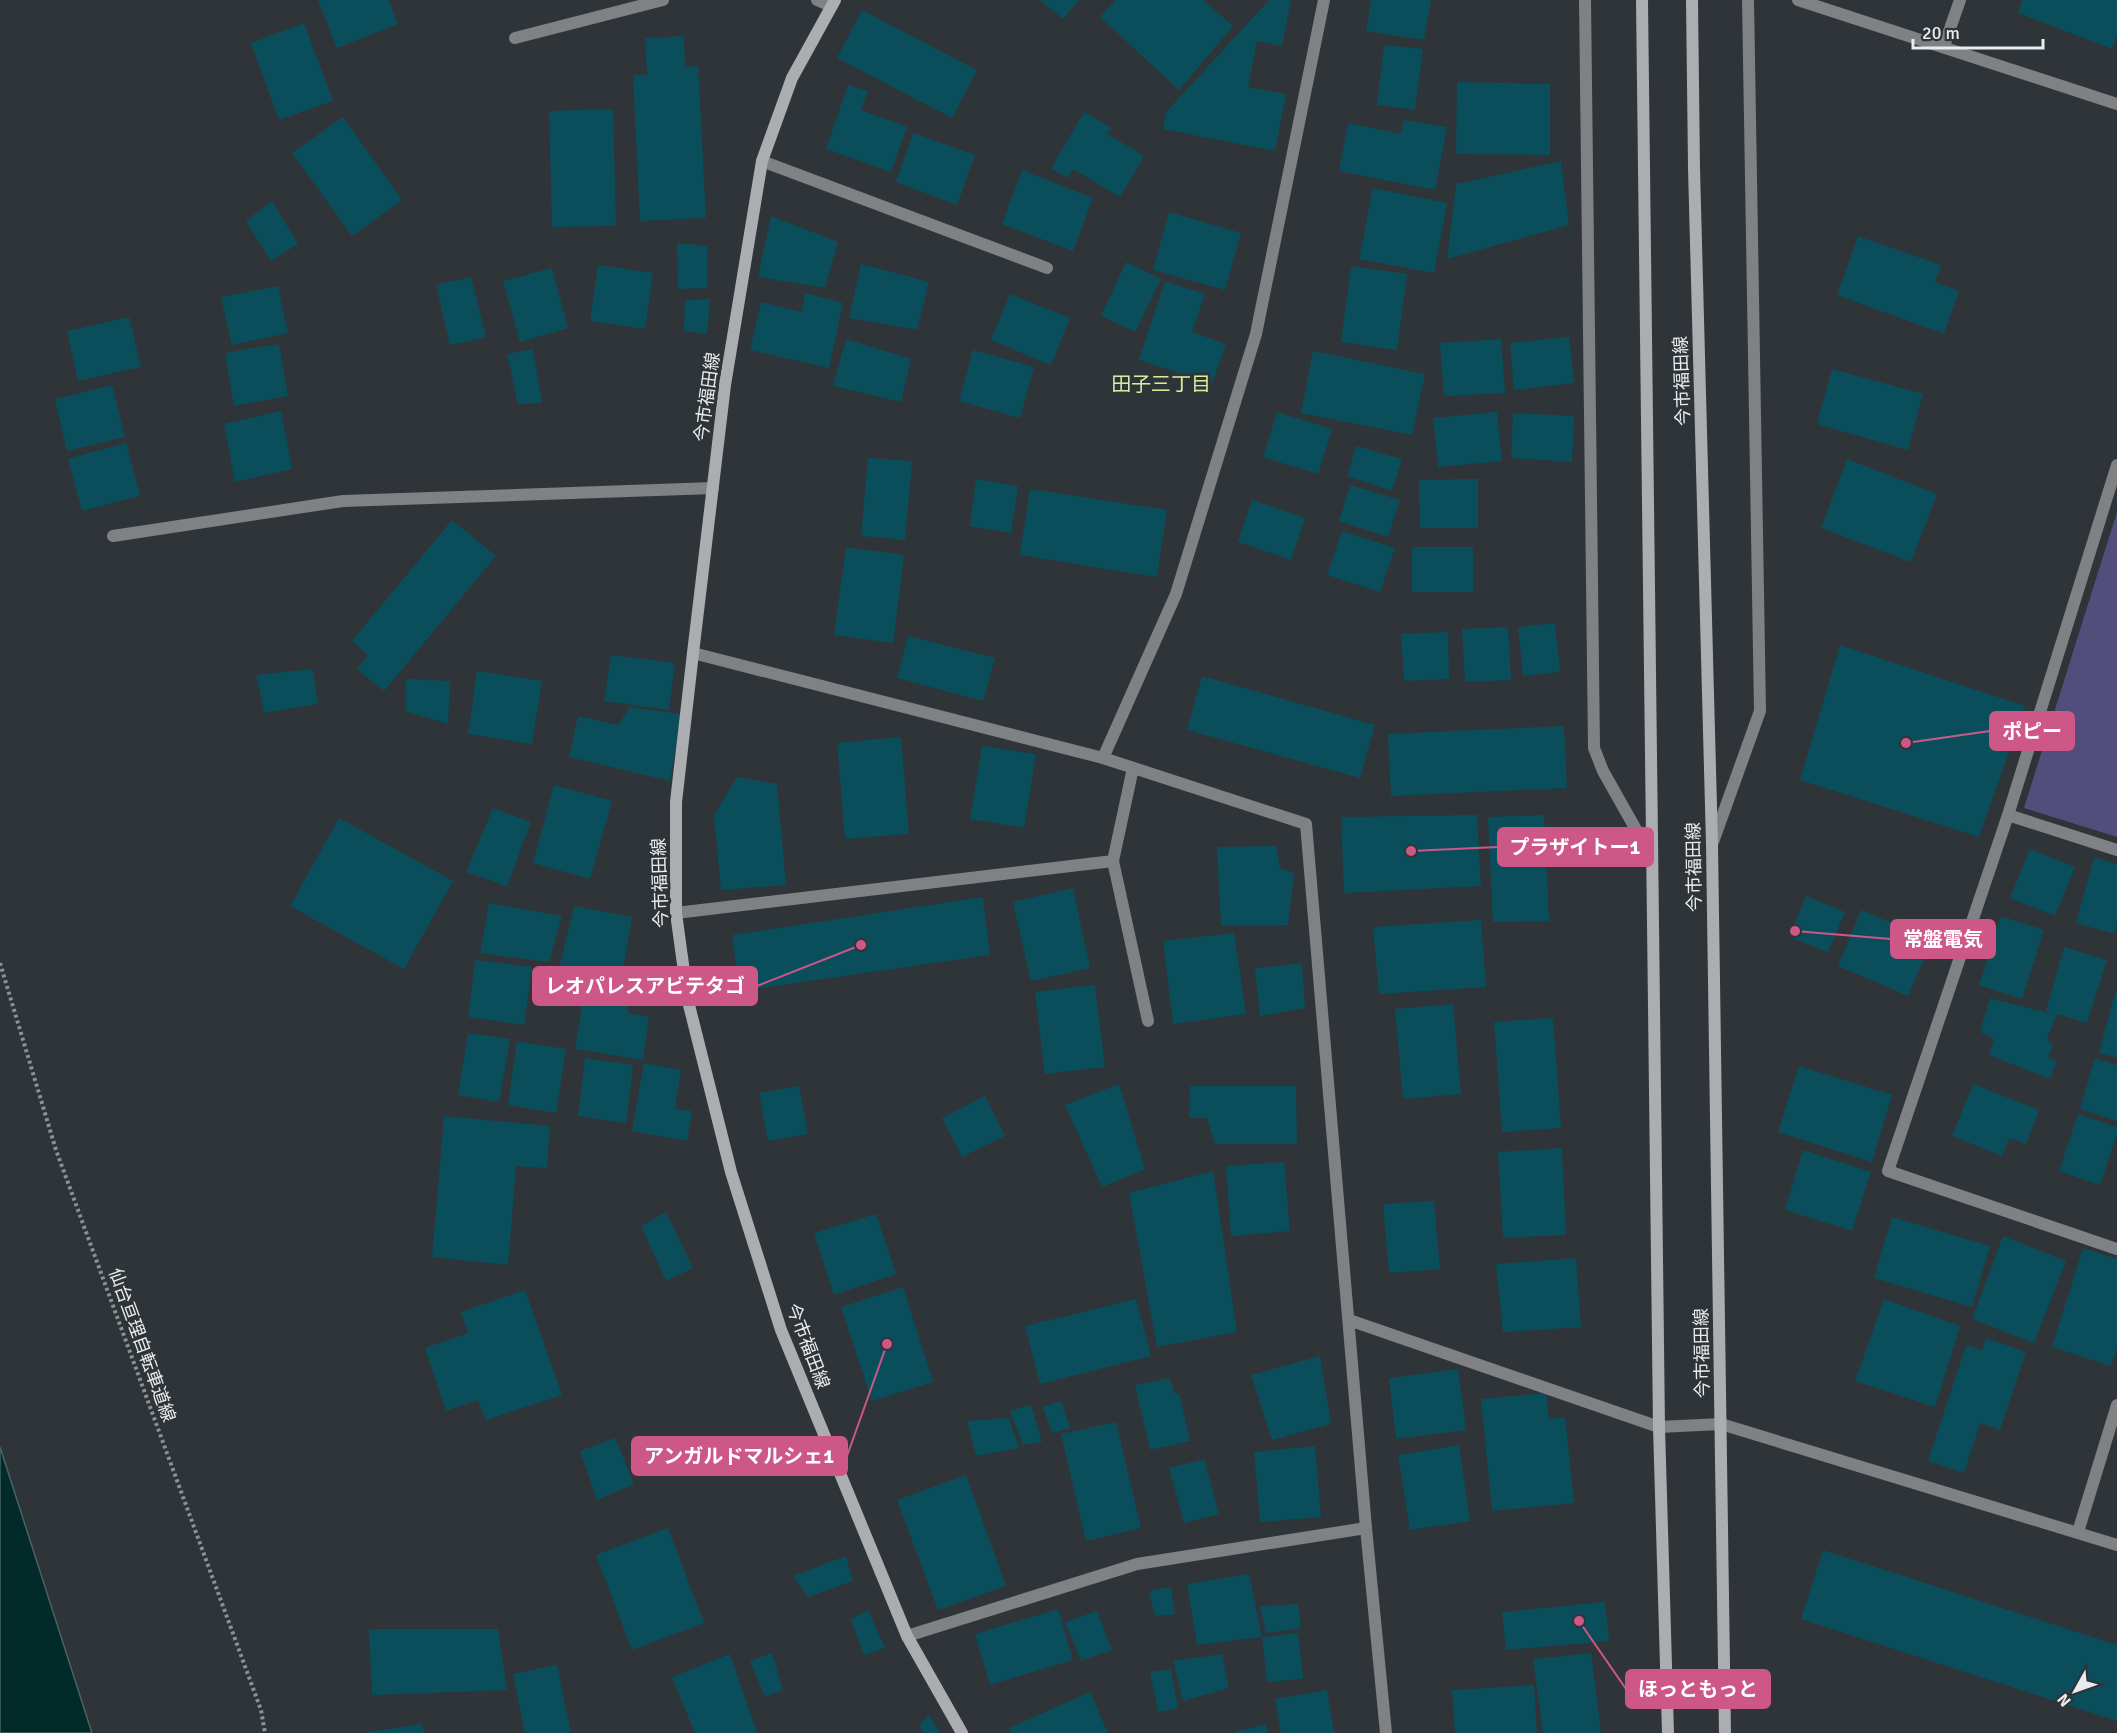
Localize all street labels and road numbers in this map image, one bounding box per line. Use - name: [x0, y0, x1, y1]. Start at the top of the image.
- street label: 今市福田線: [1669, 336, 1695, 426]
- street label: 今市福田線: [690, 351, 724, 443]
- street label: 今市福田線: [1682, 822, 1706, 912]
- street label: 今市福田線: [647, 838, 673, 928]
- street label: 仙台亘理自転車道線: [104, 1265, 180, 1425]
- street label: 今市福田線: [782, 1300, 834, 1392]
- street label: 今市福田線: [1690, 1308, 1714, 1398]

